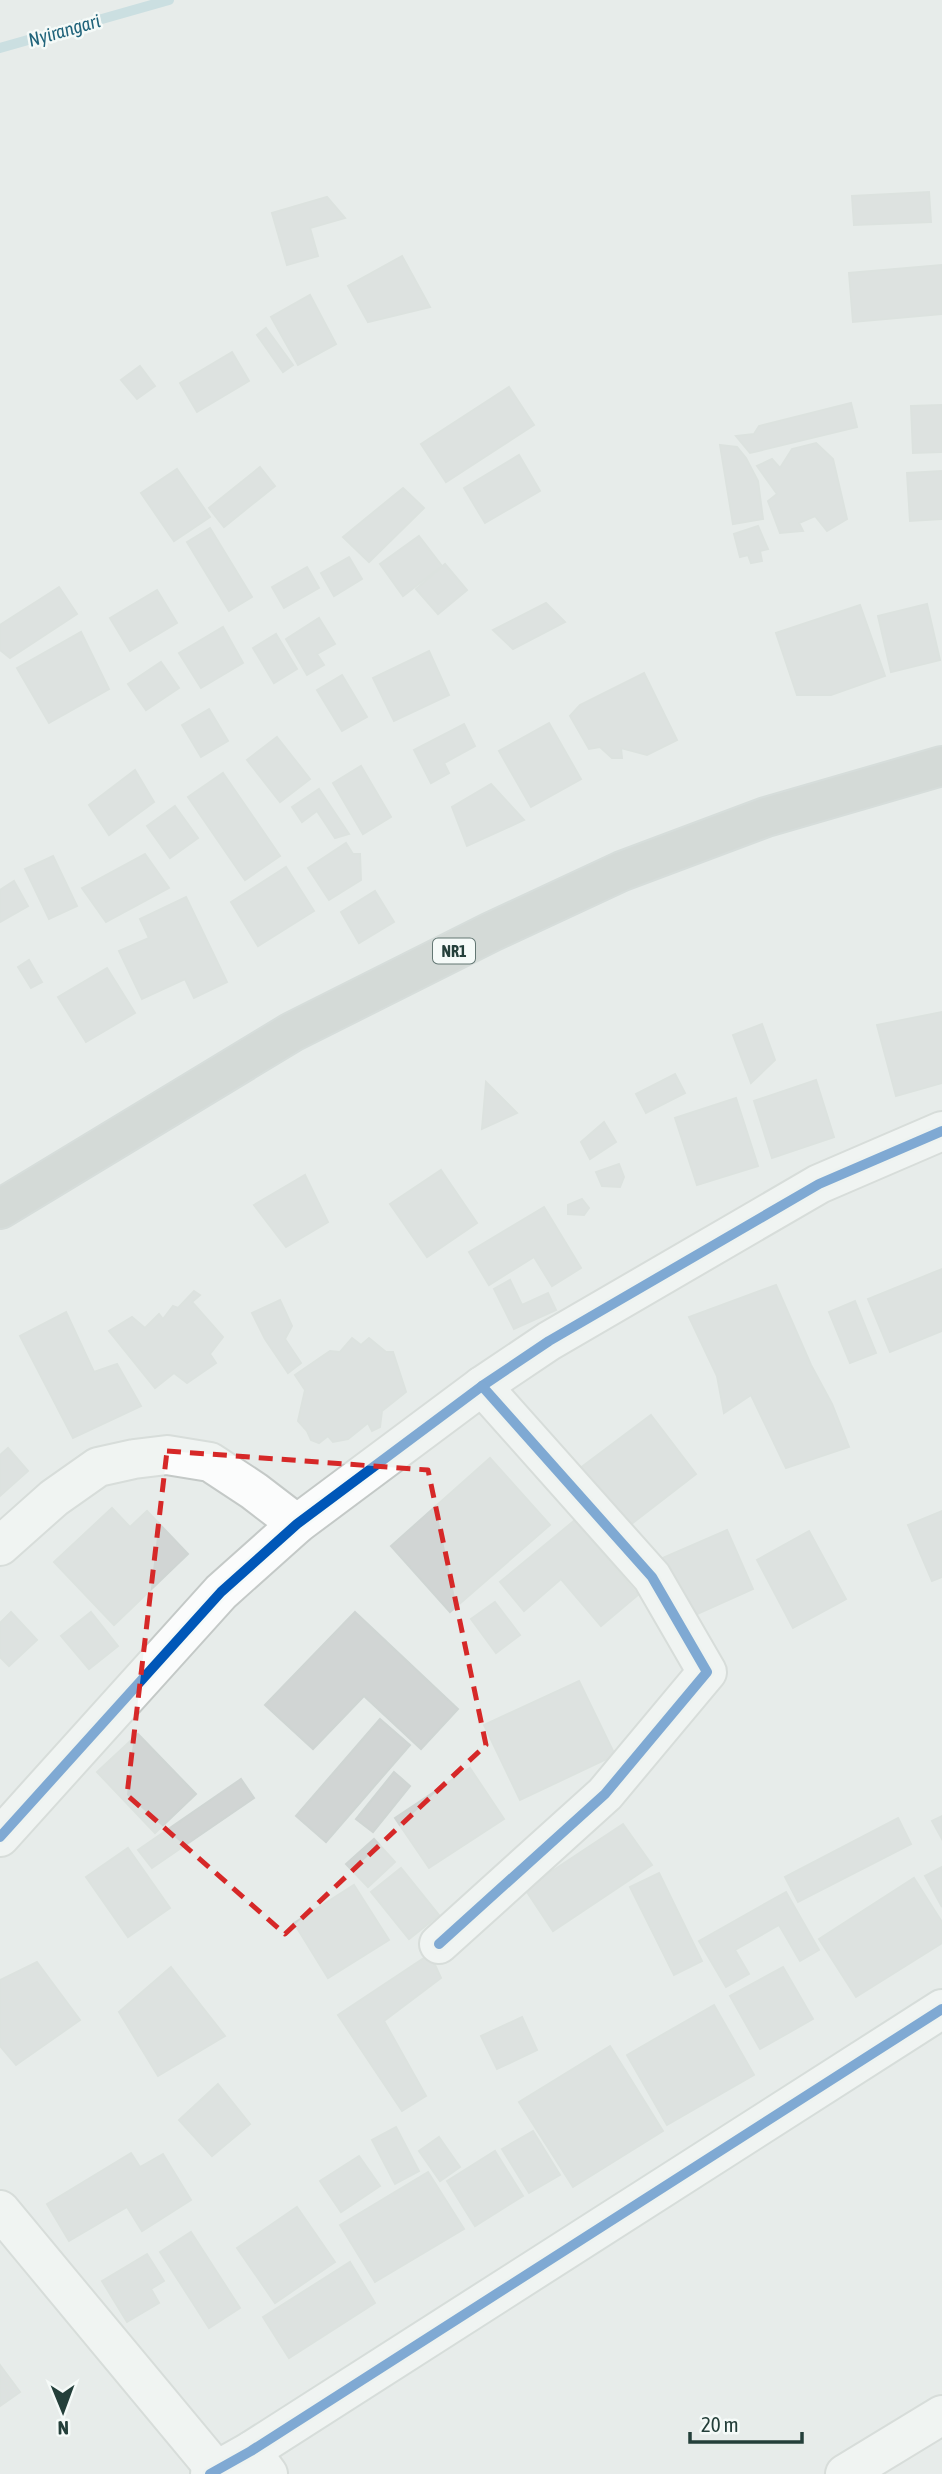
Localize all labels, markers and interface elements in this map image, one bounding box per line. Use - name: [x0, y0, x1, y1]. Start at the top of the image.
- water label: Nyirangari: [25, 9, 103, 51]
- road number: NR1: [433, 939, 475, 964]
- north arrow: [28, 2376, 98, 2446]
- scale bar: [690, 2400, 802, 2444]
- text: 20 m: [701, 2412, 739, 2436]
- text: N: [57, 2417, 69, 2439]

